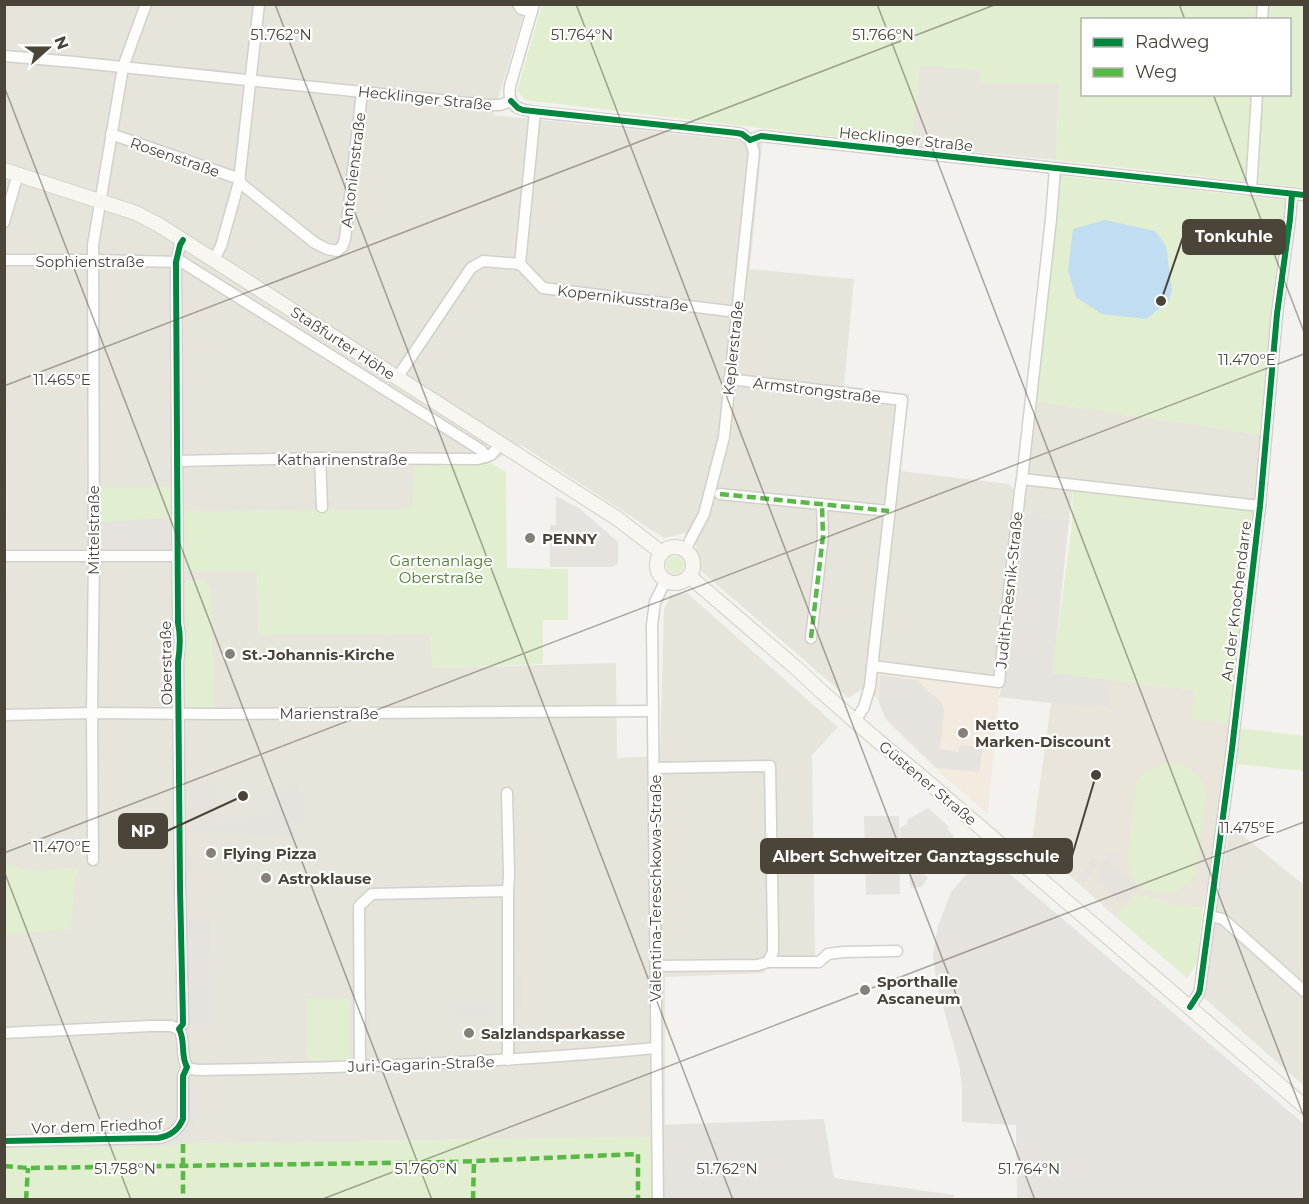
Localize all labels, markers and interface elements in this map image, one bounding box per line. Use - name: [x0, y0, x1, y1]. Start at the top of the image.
- north arrow: [18, 18, 78, 78]
- legend: [1081, 18, 1291, 96]
- text: 51.762°N: [250, 25, 312, 44]
- text: 51.764°N: [551, 25, 613, 44]
- text: 51.766°N: [852, 25, 914, 44]
- text: Radweg: [1135, 31, 1210, 53]
- text: N: [50, 33, 73, 52]
- text: Weg: [1135, 61, 1177, 83]
- street label: Hecklinger Straße: [357, 82, 493, 114]
- street label: Antonienstraße: [336, 111, 370, 229]
- street label: Hecklinger Straße: [838, 123, 974, 155]
- street label: Rosenstraße: [128, 133, 222, 181]
- callout: Tonkuhle: [1183, 220, 1285, 254]
- text: Tonkuhle: [1195, 227, 1273, 246]
- street label: Sophienstraße: [36, 252, 144, 271]
- street label: Kopernikusstraße: [556, 281, 690, 315]
- street label: Keplerstraße: [719, 300, 747, 396]
- street label: Staßfurter Höhe: [287, 302, 399, 384]
- text: 11.470°E: [1218, 350, 1276, 369]
- text: 11.465°E: [33, 370, 91, 389]
- street label: Armstrongstraße: [752, 373, 882, 407]
- street label: Katharinenstraße: [277, 450, 407, 469]
- street label: Mittelstraße: [84, 485, 103, 575]
- street label: Judith-Resnik-Straße: [991, 511, 1027, 670]
- street label: An der Knochendarre: [1217, 520, 1255, 682]
- place label: PENNY: [542, 529, 598, 548]
- marker: PENNY: [523, 531, 537, 545]
- park label: Gartenanlage Oberstraße: [390, 551, 492, 587]
- street label: Oberstraße: [156, 621, 176, 705]
- place label: St.-Johannis-Kirche: [242, 645, 395, 664]
- marker: St.-Johannis-Kirche: [223, 647, 237, 661]
- street label: Marienstraße: [279, 704, 379, 723]
- place label: Netto Marken-Discount: [975, 715, 1111, 751]
- marker: Netto Marken-Discount: [956, 726, 970, 740]
- street label: Güstener Straße: [875, 737, 981, 829]
- street label: Valentina-Tereschkowa-Straße: [646, 774, 665, 1002]
- callout: NP: [119, 814, 167, 848]
- text: 11.475°E: [1219, 818, 1275, 837]
- text: NP: [131, 822, 156, 841]
- text: 11.470°E: [33, 837, 91, 856]
- callout: Albert Schweitzer Ganztagsschule: [761, 839, 1072, 873]
- place label: Flying Pizza: [223, 844, 317, 863]
- marker: Flying Pizza: [204, 846, 218, 860]
- text: Albert Schweitzer Ganztagsschule: [771, 847, 1060, 866]
- place label: Astroklause: [277, 869, 371, 888]
- marker: Astroklause: [259, 871, 273, 885]
- place label: Sporthalle Ascaneum: [876, 972, 960, 1008]
- marker: Sporthalle Ascaneum: [858, 983, 872, 997]
- place label: Salzlandsparkasse: [481, 1024, 625, 1043]
- marker: Salzlandsparkasse: [462, 1026, 476, 1040]
- street label: Juri-Gagarin-Straße: [346, 1052, 495, 1076]
- street label: Vor dem Friedhof: [31, 1114, 164, 1138]
- text: 51.758°N: [94, 1159, 156, 1178]
- text: 51.760°N: [394, 1159, 458, 1178]
- text: 51.762°N: [696, 1159, 758, 1178]
- text: 51.764°N: [998, 1159, 1060, 1178]

